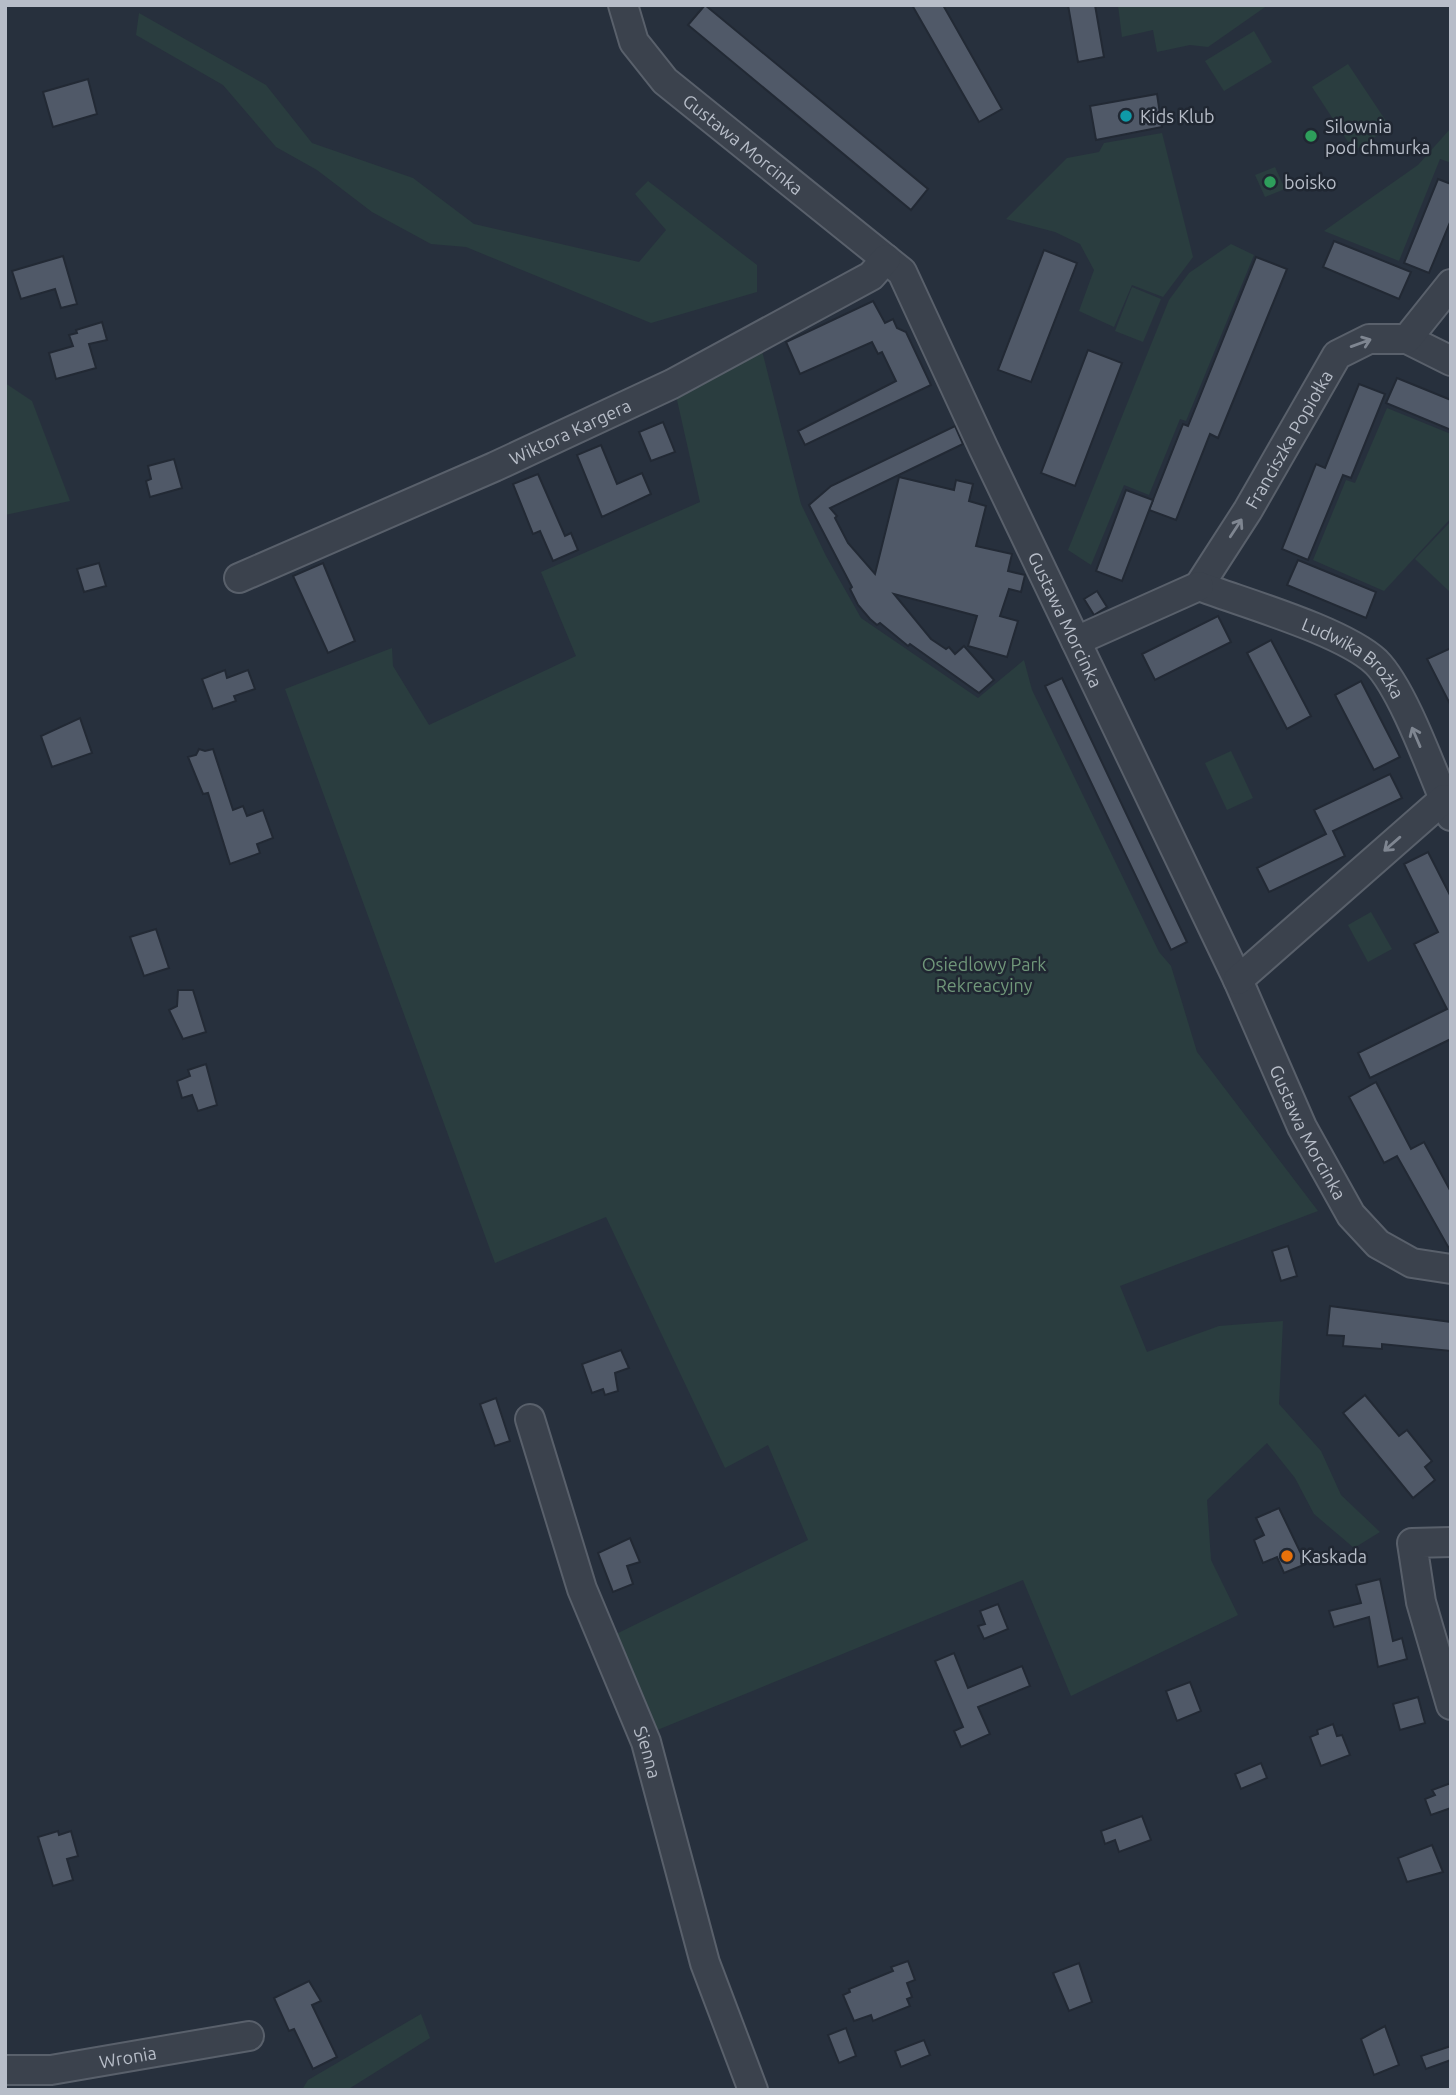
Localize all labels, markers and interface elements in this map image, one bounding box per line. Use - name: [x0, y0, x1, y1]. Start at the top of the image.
- street label: Gustawa Morcinka: [679, 90, 807, 198]
- place label: Kids Klub: [1140, 106, 1215, 126]
- marker: Kids Klub: [1118, 108, 1134, 124]
- place label: Silownia pod chmurka: [1325, 116, 1430, 157]
- marker: Silownia pod chmurka: [1303, 128, 1319, 144]
- place label: boisko: [1284, 172, 1337, 192]
- marker: boisko: [1262, 174, 1278, 190]
- one-way arrow: [1349, 336, 1371, 348]
- street label: Franciszka Popiołka: [1241, 366, 1336, 512]
- street label: Wiktora Kargera: [506, 395, 634, 468]
- one-way arrow: [1228, 519, 1243, 538]
- street label: Gustawa Morcinka: [1025, 549, 1107, 691]
- street label: Ludwika Brożka: [1299, 614, 1408, 702]
- one-way arrow: [1409, 727, 1422, 748]
- one-way arrow: [1383, 836, 1401, 852]
- park label: Osiedlowy Park Rekreacyjny: [922, 954, 1046, 995]
- street label: Gustawa Morcinka: [1266, 1062, 1350, 1203]
- place label: Kaskada: [1301, 1546, 1367, 1566]
- marker: Kaskada: [1279, 1548, 1295, 1564]
- street label: Sienna: [630, 1723, 665, 1780]
- street label: Wronia: [98, 2042, 158, 2072]

